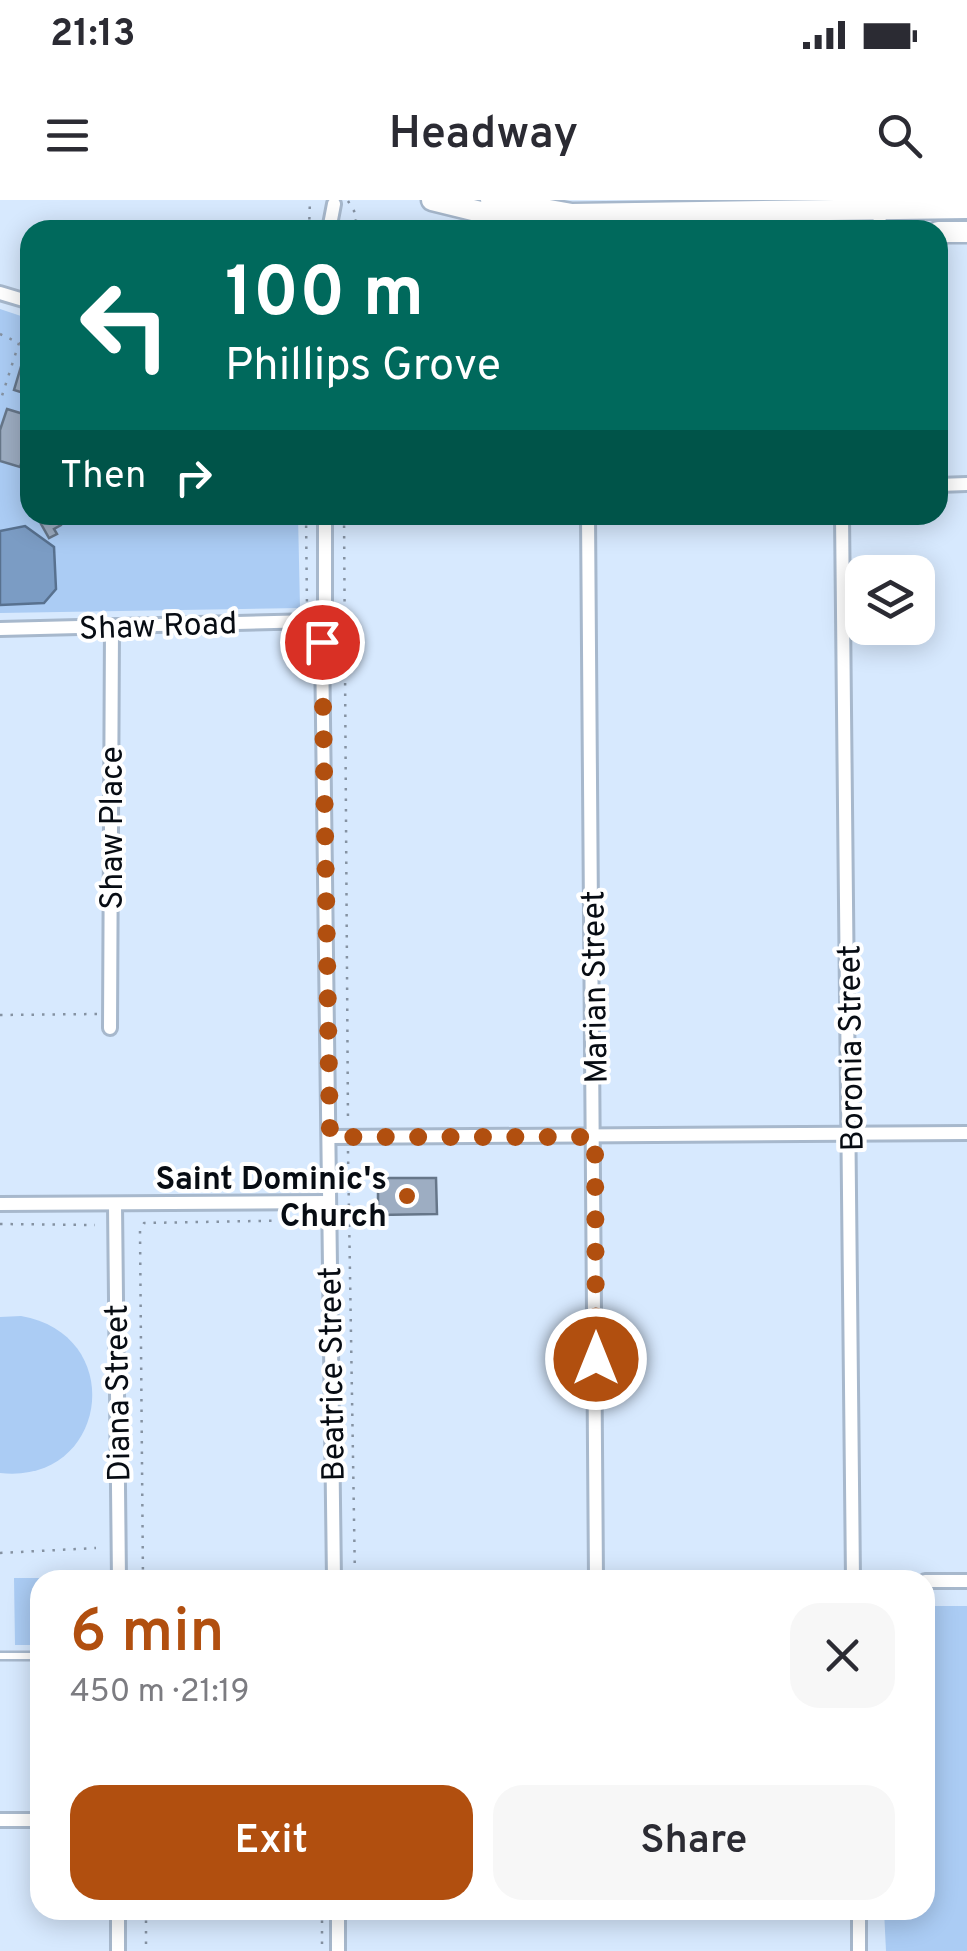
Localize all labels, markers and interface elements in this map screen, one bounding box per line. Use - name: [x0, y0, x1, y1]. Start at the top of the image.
- text: 21:13: [50, 11, 136, 60]
- text: Headway: [389, 107, 578, 164]
- icon: menu: [40, 108, 95, 163]
- icon: search: [872, 108, 927, 163]
- text: 100 m: [225, 252, 424, 341]
- icon: left: [60, 260, 190, 390]
- text: Phillips Grove: [225, 339, 501, 396]
- icon: right: [166, 450, 221, 505]
- text: Then: [60, 453, 146, 502]
- map controls: [845, 555, 935, 645]
- button: layers: [845, 555, 935, 645]
- pin: [280, 600, 365, 685]
- street label: Shaw Road: [78, 605, 238, 651]
- icon: arrive: [295, 615, 350, 670]
- street label: Shaw Place: [94, 746, 134, 910]
- street label: Marian Street: [575, 890, 619, 1084]
- street label: Boronia Street: [831, 944, 875, 1152]
- place label: Saint Dominic's Church: [155, 1161, 387, 1238]
- marker: Saint Dominic's Church: [396, 1185, 418, 1207]
- street label: Beatrice Street: [312, 1266, 356, 1482]
- street label: Diana Street: [98, 1304, 142, 1482]
- position arrow: [544, 1307, 648, 1411]
- text: 6 min: [70, 1597, 224, 1673]
- button: close: [790, 1603, 895, 1708]
- text: 450 m · 21:19: [70, 1673, 250, 1713]
- button: Exit: [70, 1785, 473, 1900]
- button: Share: [493, 1785, 895, 1900]

